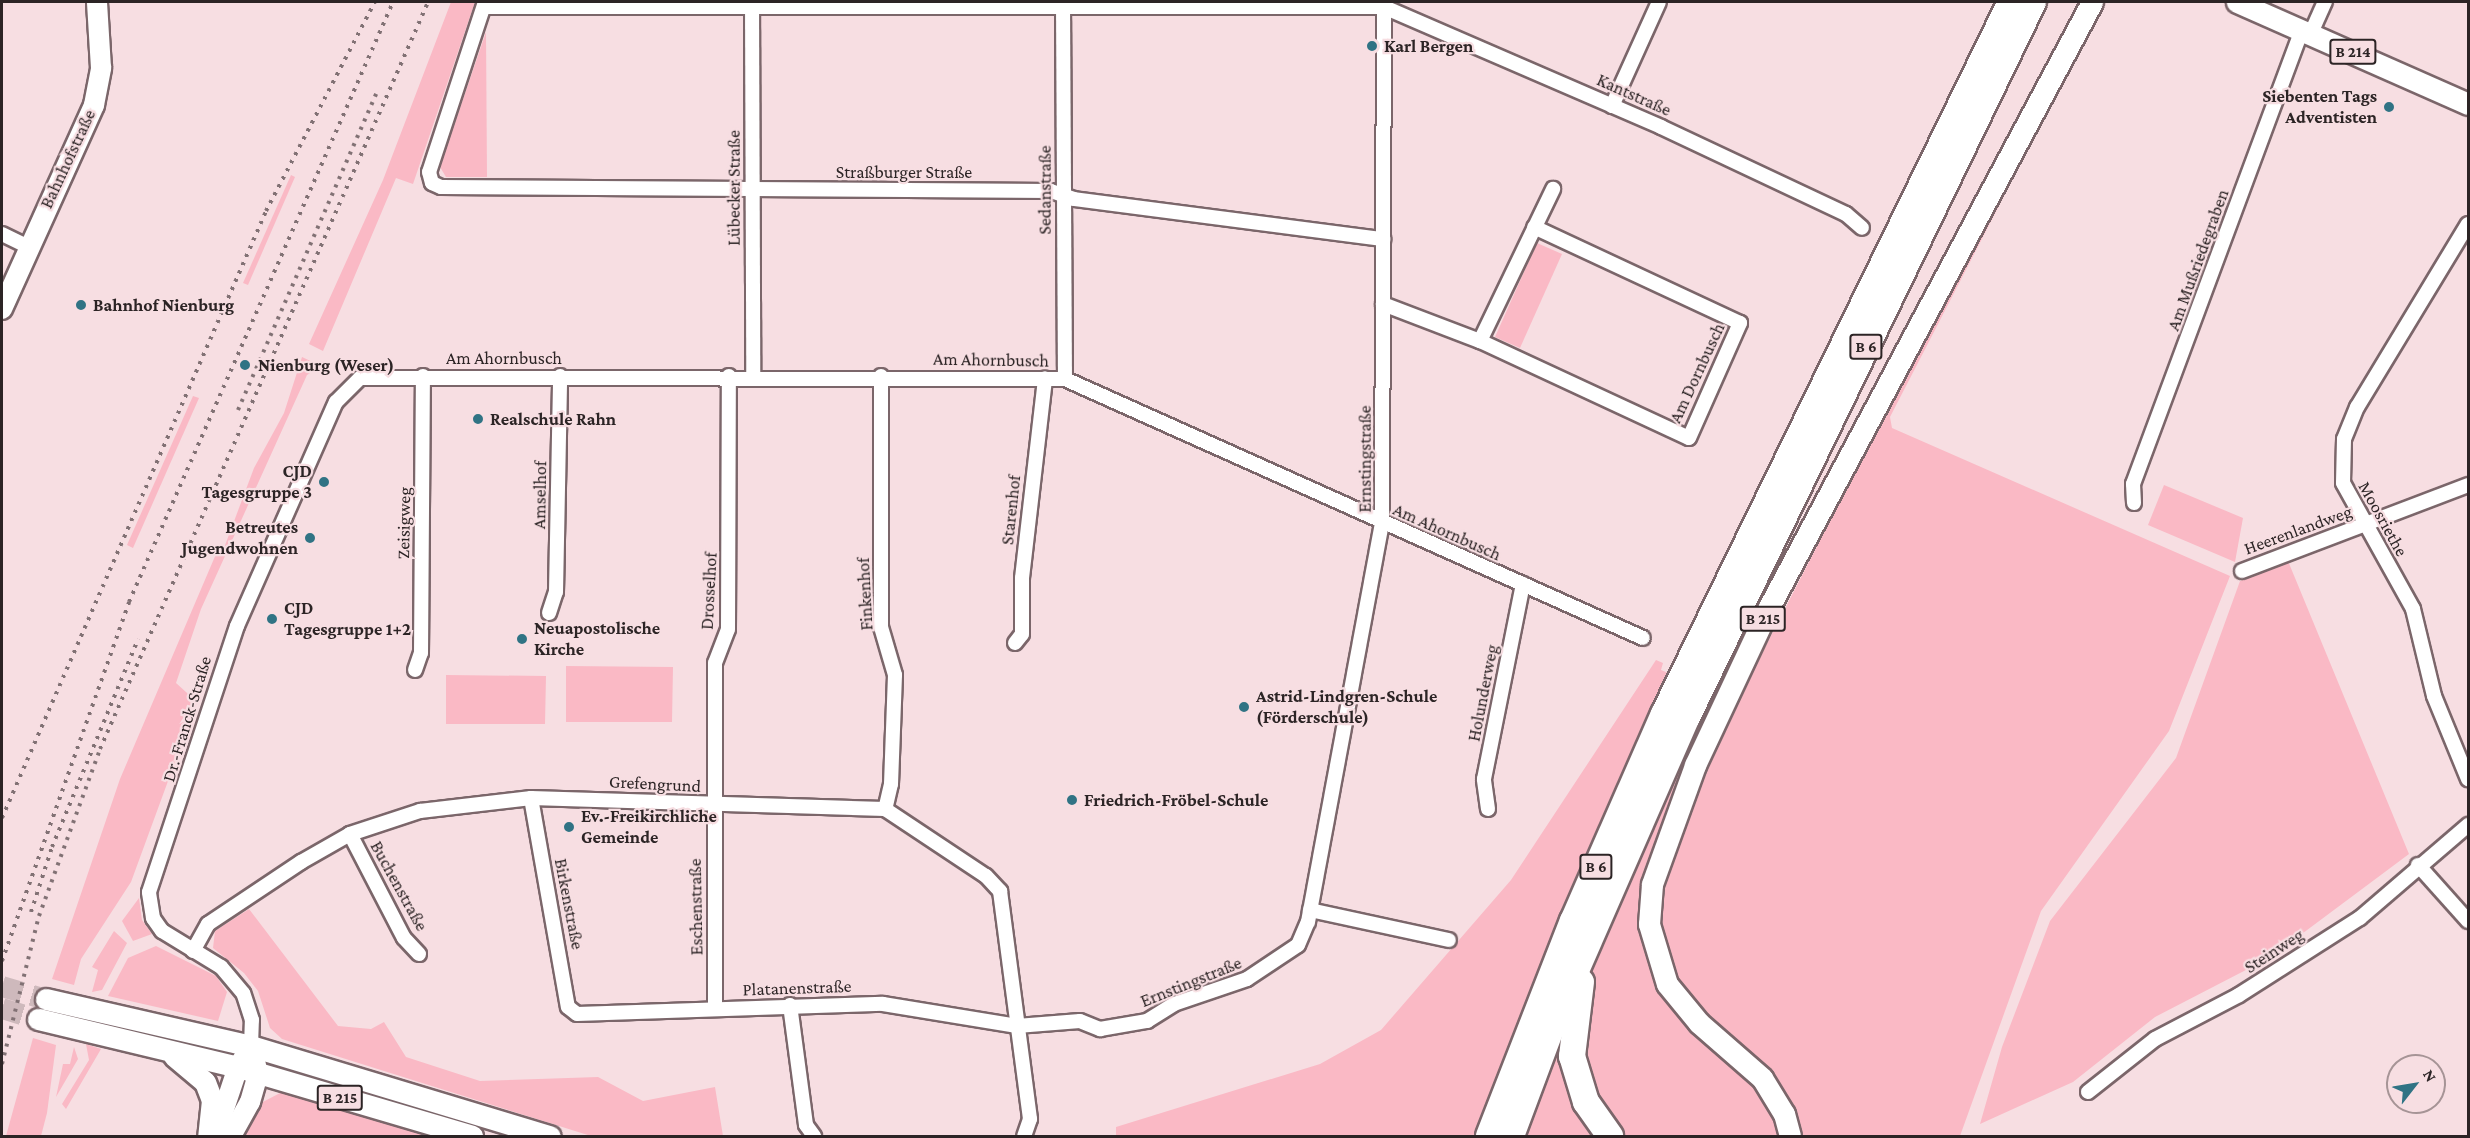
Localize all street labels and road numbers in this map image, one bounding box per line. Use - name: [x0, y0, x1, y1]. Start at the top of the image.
- road number: B 214: [2329, 39, 2377, 65]
- street label: Kantstraße: [1593, 69, 1675, 121]
- street label: Bahnhofstraße: [36, 106, 100, 212]
- street label: Lübecker Straße: [723, 130, 745, 246]
- street label: Sedanstraße: [1034, 145, 1056, 235]
- street label: Straßburger Straße: [836, 161, 972, 183]
- street label: Am Mußriedegraben: [2162, 186, 2234, 334]
- street label: Am Dornbusch: [1664, 320, 1730, 426]
- road number: B 6: [1848, 334, 1884, 360]
- street label: Am Ahornbusch: [446, 347, 562, 369]
- street label: Am Ahornbusch: [933, 348, 1049, 372]
- street label: Ernstingstraße: [1354, 405, 1376, 513]
- street label: Amselhof: [529, 461, 551, 529]
- street label: Starenhof: [997, 474, 1025, 546]
- street label: Moosriethe: [2354, 478, 2412, 560]
- street label: Zeisigweg: [393, 487, 415, 559]
- street label: Am Ahornbusch: [1390, 499, 1504, 565]
- street label: Heerenlandweg: [2241, 501, 2355, 559]
- street label: Drosselhof: [696, 552, 722, 630]
- street label: Finkenhof: [852, 557, 878, 631]
- road number: B 215: [1739, 606, 1787, 632]
- street label: Holunderweg: [1463, 643, 1503, 743]
- street label: Dr.-Franck-Straße: [158, 654, 216, 784]
- street label: Grefengrund: [609, 771, 701, 797]
- street label: Buchenstraße: [365, 837, 433, 935]
- road number: B 6: [1578, 854, 1614, 880]
- street label: Birkenstraße: [550, 857, 588, 951]
- street label: Eschenstraße: [684, 858, 708, 956]
- street label: Steinweg: [2240, 924, 2308, 978]
- street label: Ernstingstraße: [1137, 952, 1245, 1012]
- street label: Platanenstraße: [742, 975, 852, 1001]
- road number: B 215: [316, 1085, 364, 1111]

